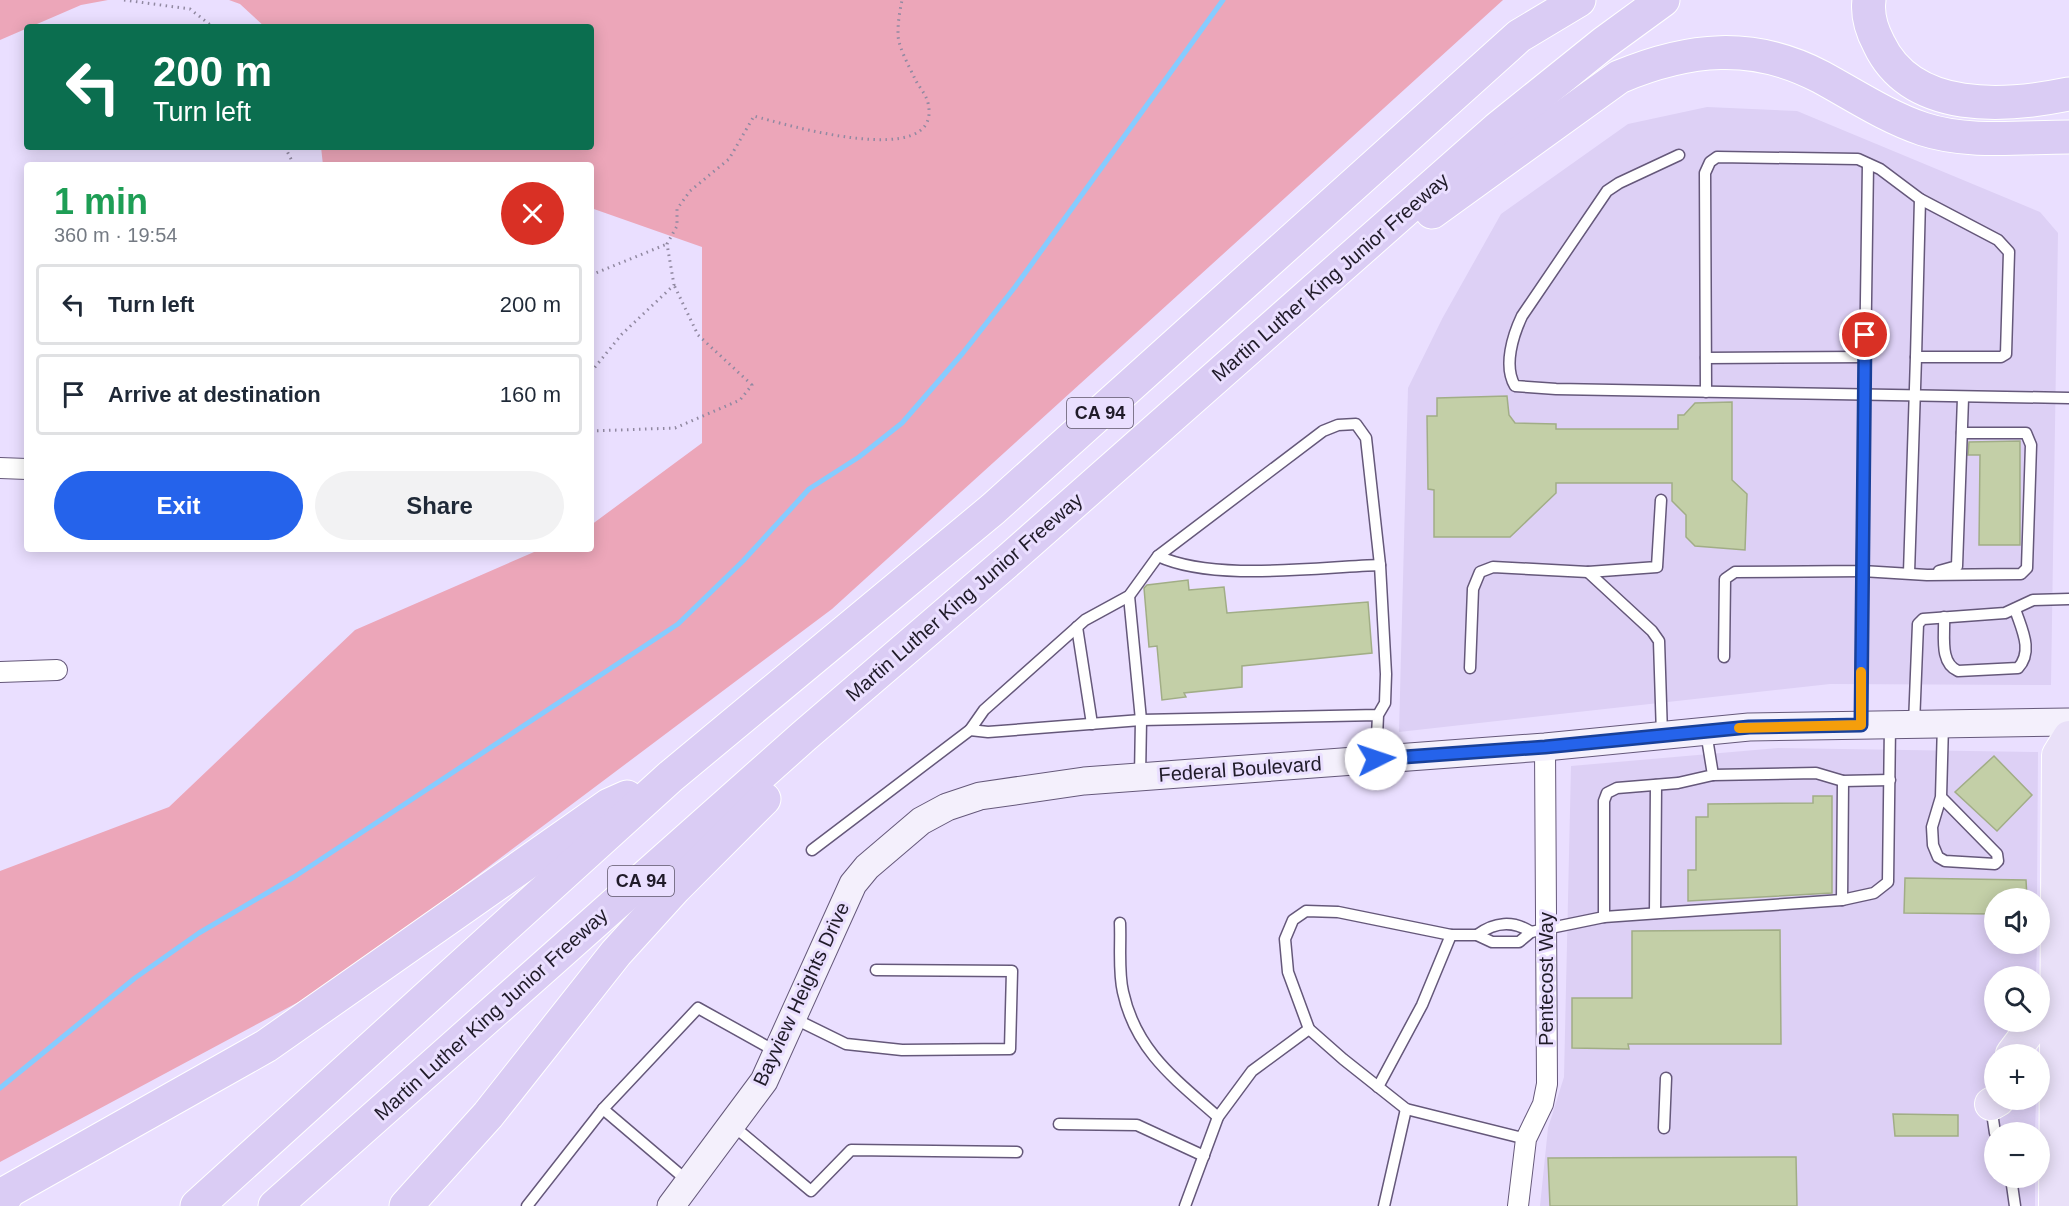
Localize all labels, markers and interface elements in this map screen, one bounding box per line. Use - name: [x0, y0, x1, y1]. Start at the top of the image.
- icon: left: [54, 48, 132, 126]
- text: 200 m: [153, 48, 272, 95]
- text: Turn left: [153, 97, 251, 127]
- street label: Martin Luther King Junior Freeway: [1207, 168, 1453, 386]
- text: 1 min: [54, 181, 148, 222]
- button: close: [501, 182, 564, 245]
- text: 360 m · 19:54: [54, 224, 177, 246]
- icon: left: [57, 288, 90, 321]
- text: Turn left: [108, 292, 194, 317]
- text: 200 m: [500, 292, 561, 317]
- pin: [1839, 309, 1890, 360]
- icon: arrive: [1848, 318, 1881, 351]
- icon: arrive: [57, 378, 90, 411]
- text: Arrive at destination: [108, 382, 321, 407]
- text: 160 m: [500, 382, 561, 407]
- road number: CA 94: [1067, 398, 1133, 428]
- button: Exit: [54, 471, 303, 540]
- button: Share: [315, 471, 564, 540]
- street label: Martin Luther King Junior Freeway: [841, 488, 1087, 706]
- position arrow: [1344, 727, 1408, 791]
- street label: Federal Boulevard: [1158, 752, 1322, 786]
- road number: CA 94: [608, 866, 674, 896]
- map controls: [1984, 888, 2050, 1188]
- button: sound: [1984, 888, 2050, 954]
- street label: Bayview Heights Drive: [749, 899, 853, 1089]
- street label: Martin Luther King Junior Freeway: [370, 904, 612, 1124]
- street label: Pentecost Way: [1535, 912, 1557, 1046]
- button: search: [1984, 966, 2050, 1032]
- button: +: [1984, 1044, 2050, 1110]
- button: −: [1984, 1122, 2050, 1188]

